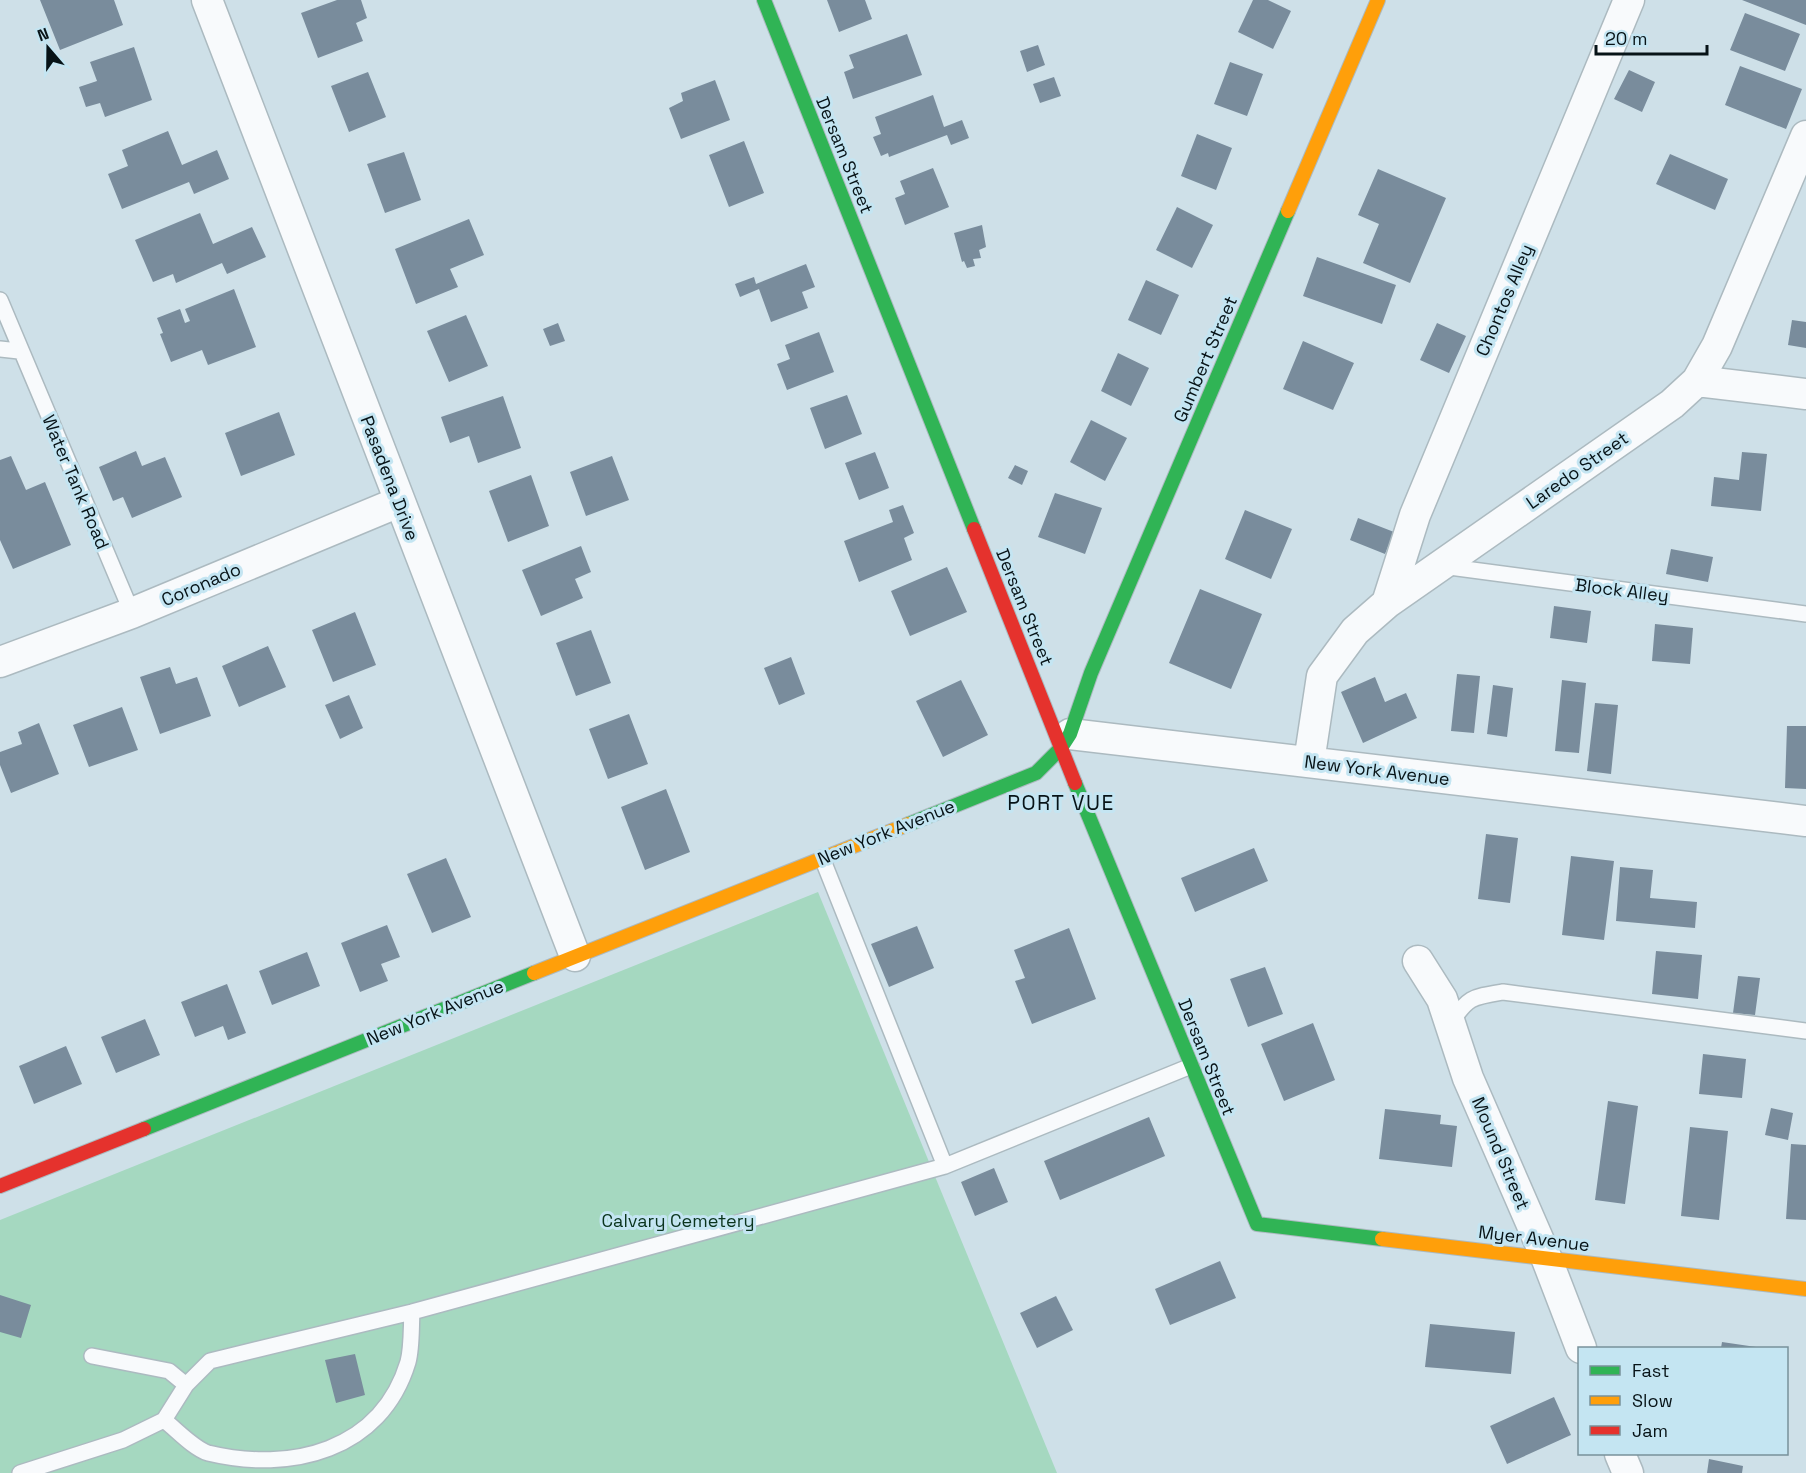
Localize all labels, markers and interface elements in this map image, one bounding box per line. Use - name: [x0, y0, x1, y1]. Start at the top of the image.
- north arrow: [18, 18, 78, 78]
- scale bar: [1596, 18, 1707, 56]
- text: N: [34, 23, 52, 46]
- text: 20 m: [1605, 27, 1648, 50]
- street label: Dersam Street: [811, 93, 879, 217]
- street label: Chontos Alley: [1470, 241, 1538, 359]
- street label: Gumbert Street: [1168, 292, 1242, 426]
- street label: Water Tank Road: [37, 411, 115, 553]
- street label: Pasadena Drive: [356, 412, 424, 544]
- street label: Laredo Street: [1521, 426, 1633, 514]
- street label: Dersam Street: [991, 545, 1059, 669]
- street label: Coronado: [158, 557, 244, 611]
- street label: Block Alley: [1574, 573, 1670, 607]
- street label: New York Avenue: [1303, 750, 1451, 790]
- district label: PORT VUE: [1007, 789, 1115, 816]
- street label: New York Avenue: [814, 794, 958, 870]
- street label: New York Avenue: [363, 974, 507, 1050]
- street label: Dersam Street: [1173, 995, 1241, 1119]
- street label: Mound Street: [1467, 1093, 1535, 1213]
- park label: Calvary Cemetery: [602, 1209, 754, 1232]
- street label: Myer Avenue: [1477, 1220, 1591, 1256]
- legend: [1578, 1347, 1788, 1455]
- text: Fast: [1632, 1359, 1669, 1382]
- text: Slow: [1632, 1389, 1673, 1412]
- text: Jam: [1632, 1419, 1668, 1442]

